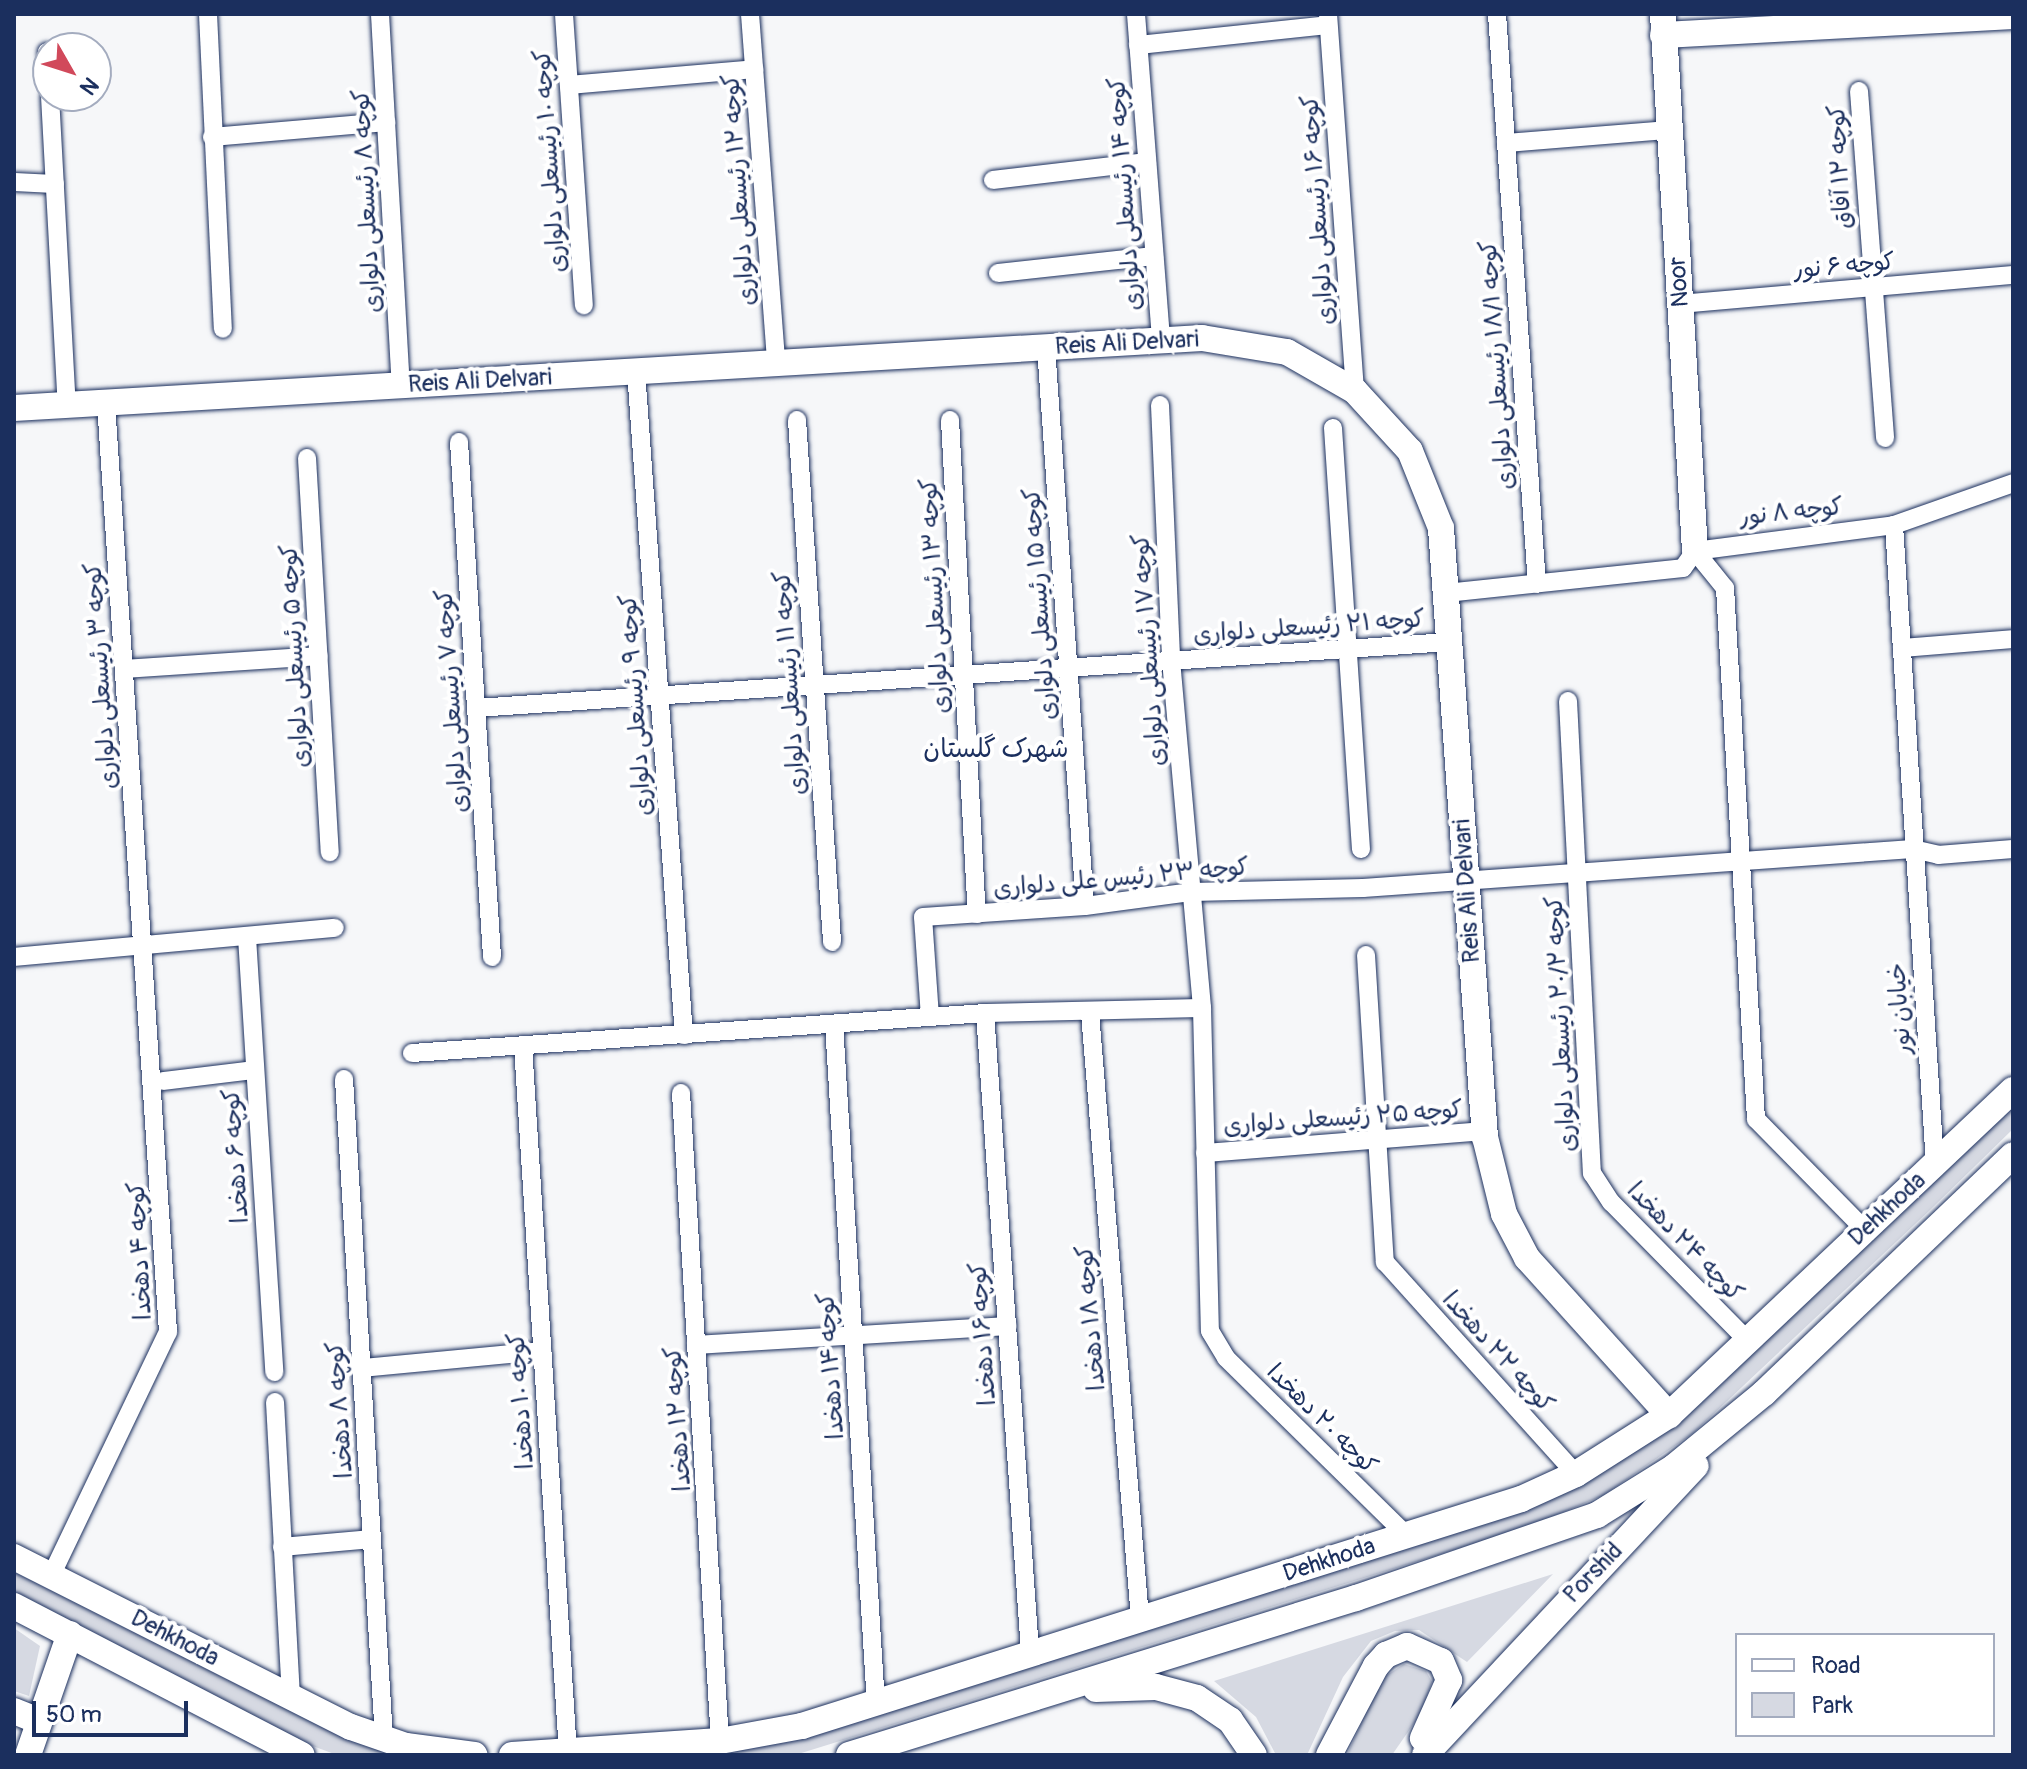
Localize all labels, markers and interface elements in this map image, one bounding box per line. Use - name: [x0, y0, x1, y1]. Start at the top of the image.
- north arrow: [32, 32, 112, 112]
- street label: کوچه ۱۰ رئیسعلی دلواری: [528, 48, 572, 274]
- text: N: [74, 71, 105, 100]
- street label: کوچه ۱۲ رئیسعلی دلواری: [717, 73, 761, 307]
- street label: کوچه ۱۴ رئیسعلی دلواری: [1102, 76, 1148, 312]
- street label: کوچه ۸ رئیسعلی دلواری: [347, 88, 387, 314]
- street label: کوچه ۱۶ رئیسعلی دلواری: [1296, 94, 1340, 326]
- street label: کوچه ۱۲ آفاق: [1822, 104, 1858, 230]
- street label: کوچه ۱۸/۱ رئیسعلی دلواری: [1474, 239, 1520, 491]
- street label: کوچه ۶ نور: [1792, 247, 1896, 285]
- street label: Noor: [1663, 256, 1695, 308]
- street label: Reis Ali Delvari: [1054, 325, 1200, 361]
- street label: Reis Ali Delvari: [407, 363, 553, 399]
- street label: کوچه ۱۳ رئیسعلی دلواری: [914, 478, 956, 714]
- street label: کوچه ۱۵ رئیسعلی دلواری: [1018, 487, 1062, 721]
- street label: کوچه ۸ نور: [1738, 492, 1844, 532]
- street label: کوچه ۱۷ رئیسعلی دلواری: [1127, 533, 1171, 767]
- street label: کوچه ۵ رئیسعلی دلواری: [275, 544, 315, 768]
- street label: کوچه ۳ رئیسعلی دلواری: [79, 562, 123, 790]
- street label: کوچه ۱۱ رئیسعلی دلواری: [768, 570, 812, 796]
- street label: کوچه ۷ رئیسعلی دلواری: [430, 588, 474, 814]
- street label: کوچه ۹ رئیسعلی دلواری: [614, 593, 658, 817]
- street label: کوچه ۲۱ رئیسعلی دلواری: [1192, 605, 1426, 649]
- district label: شهرک گلستان: [923, 734, 1069, 766]
- street label: Reis Ali Delvari: [1448, 818, 1486, 964]
- street label: کوچه ۲۳ رئیس علی دلواری: [992, 852, 1250, 904]
- street label: کوچه ۲۰/۲ رئیسعلی دلواری: [1540, 895, 1582, 1153]
- street label: خیابان نور: [1882, 962, 1918, 1056]
- street label: کوچه ۶ دهخدا: [217, 1088, 255, 1224]
- street label: کوچه ۲۵ رئیسعلی دلواری: [1222, 1095, 1464, 1141]
- street label: Dehkhoda: [1842, 1166, 1932, 1252]
- street label: کوچه ۲۴ دهخدا: [1621, 1176, 1749, 1308]
- street label: کوچه ۴ دهخدا: [122, 1181, 158, 1321]
- street label: کوچه ۱۸ دهخدا: [1070, 1244, 1112, 1392]
- street label: کوچه ۱۶ دهخدا: [964, 1261, 1002, 1407]
- street label: کوچه ۲۲ دهخدا: [1436, 1286, 1560, 1418]
- street label: کوچه ۱۴ دهخدا: [812, 1292, 850, 1440]
- street label: کوچه ۱۰ دهخدا: [502, 1332, 540, 1470]
- street label: کوچه ۸ دهخدا: [321, 1341, 359, 1479]
- street label: کوچه ۱۲ دهخدا: [659, 1346, 697, 1492]
- street label: کوچه ۲۰ دهخدا: [1261, 1358, 1383, 1480]
- street label: Dehkhoda: [1279, 1532, 1379, 1588]
- street label: Porshid: [1557, 1537, 1629, 1609]
- street label: Dehkhoda: [126, 1604, 224, 1672]
- legend: [1735, 1633, 1995, 1737]
- text: Road: [1811, 1651, 1861, 1680]
- scale bar: [36, 1685, 192, 1735]
- text: Park: [1811, 1691, 1853, 1720]
- text: 50 m: [46, 1700, 102, 1729]

